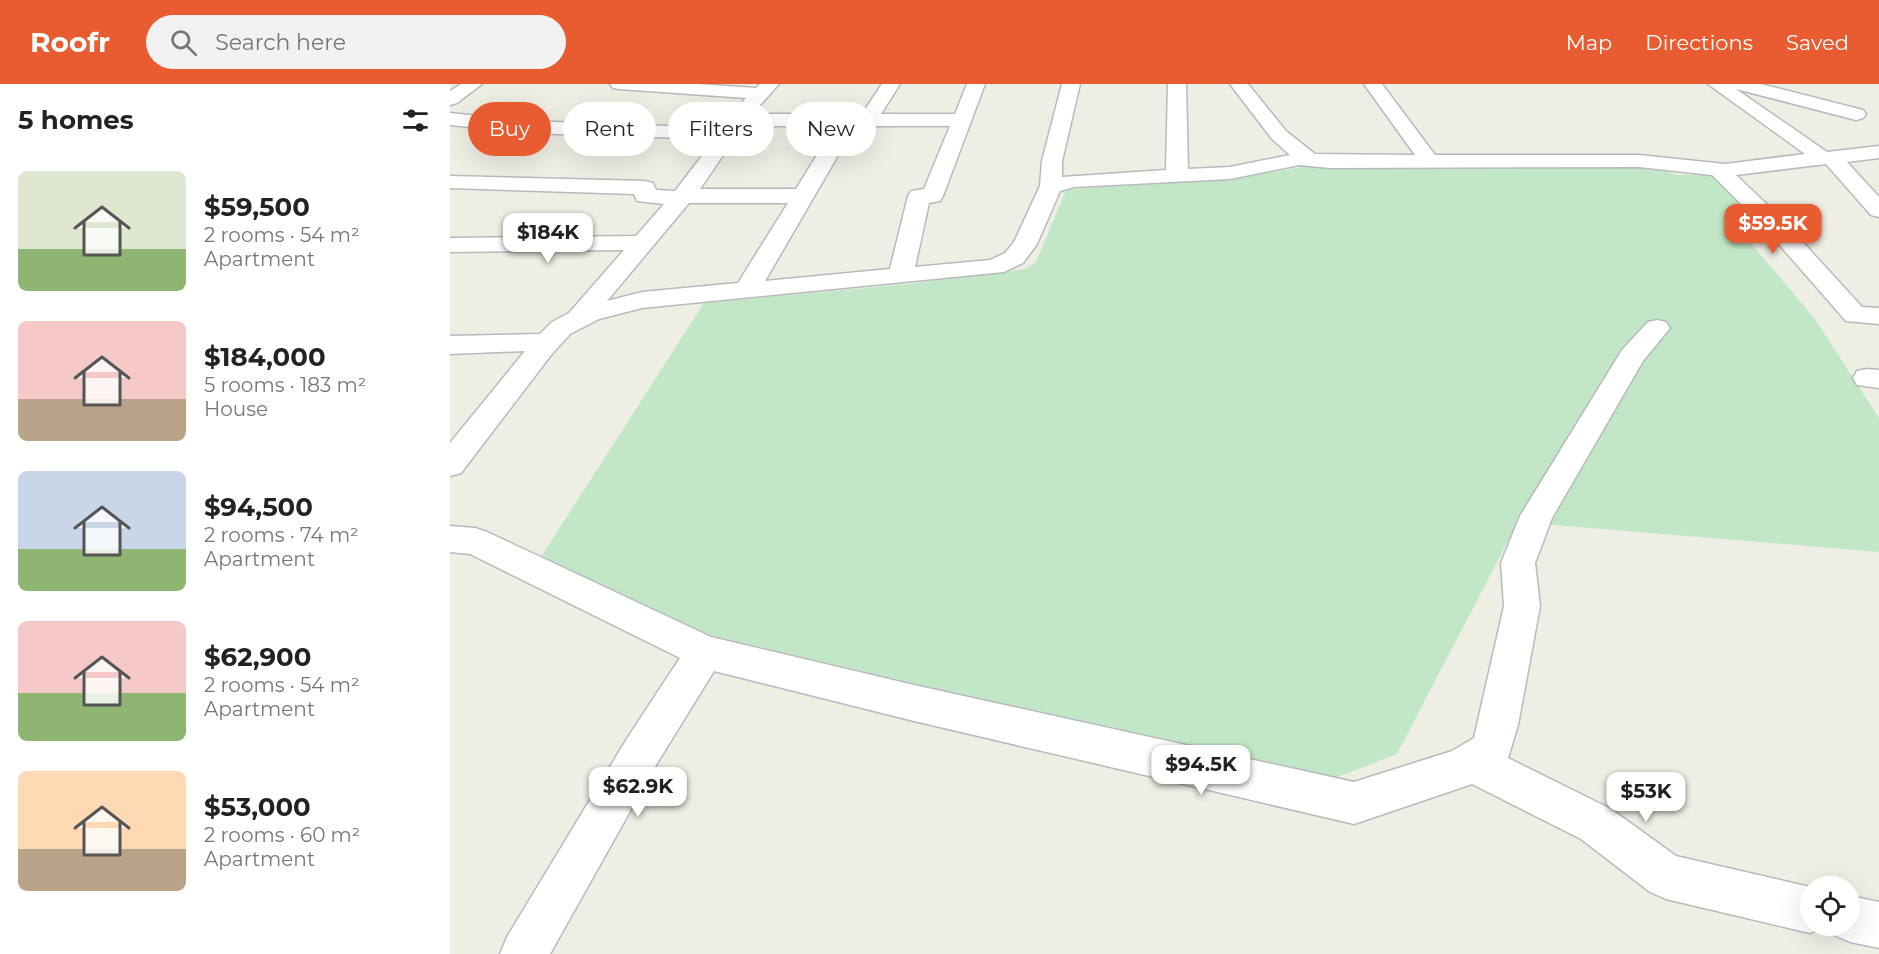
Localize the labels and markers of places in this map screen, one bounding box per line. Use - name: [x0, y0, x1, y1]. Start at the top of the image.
- pin: $59.5K: [1724, 204, 1822, 255]
- pin: $184K: [506, 213, 590, 264]
- pin: $94.5K: [1152, 745, 1250, 796]
- pin: $62.9K: [589, 767, 687, 818]
- pin: $53K: [1610, 772, 1682, 823]

